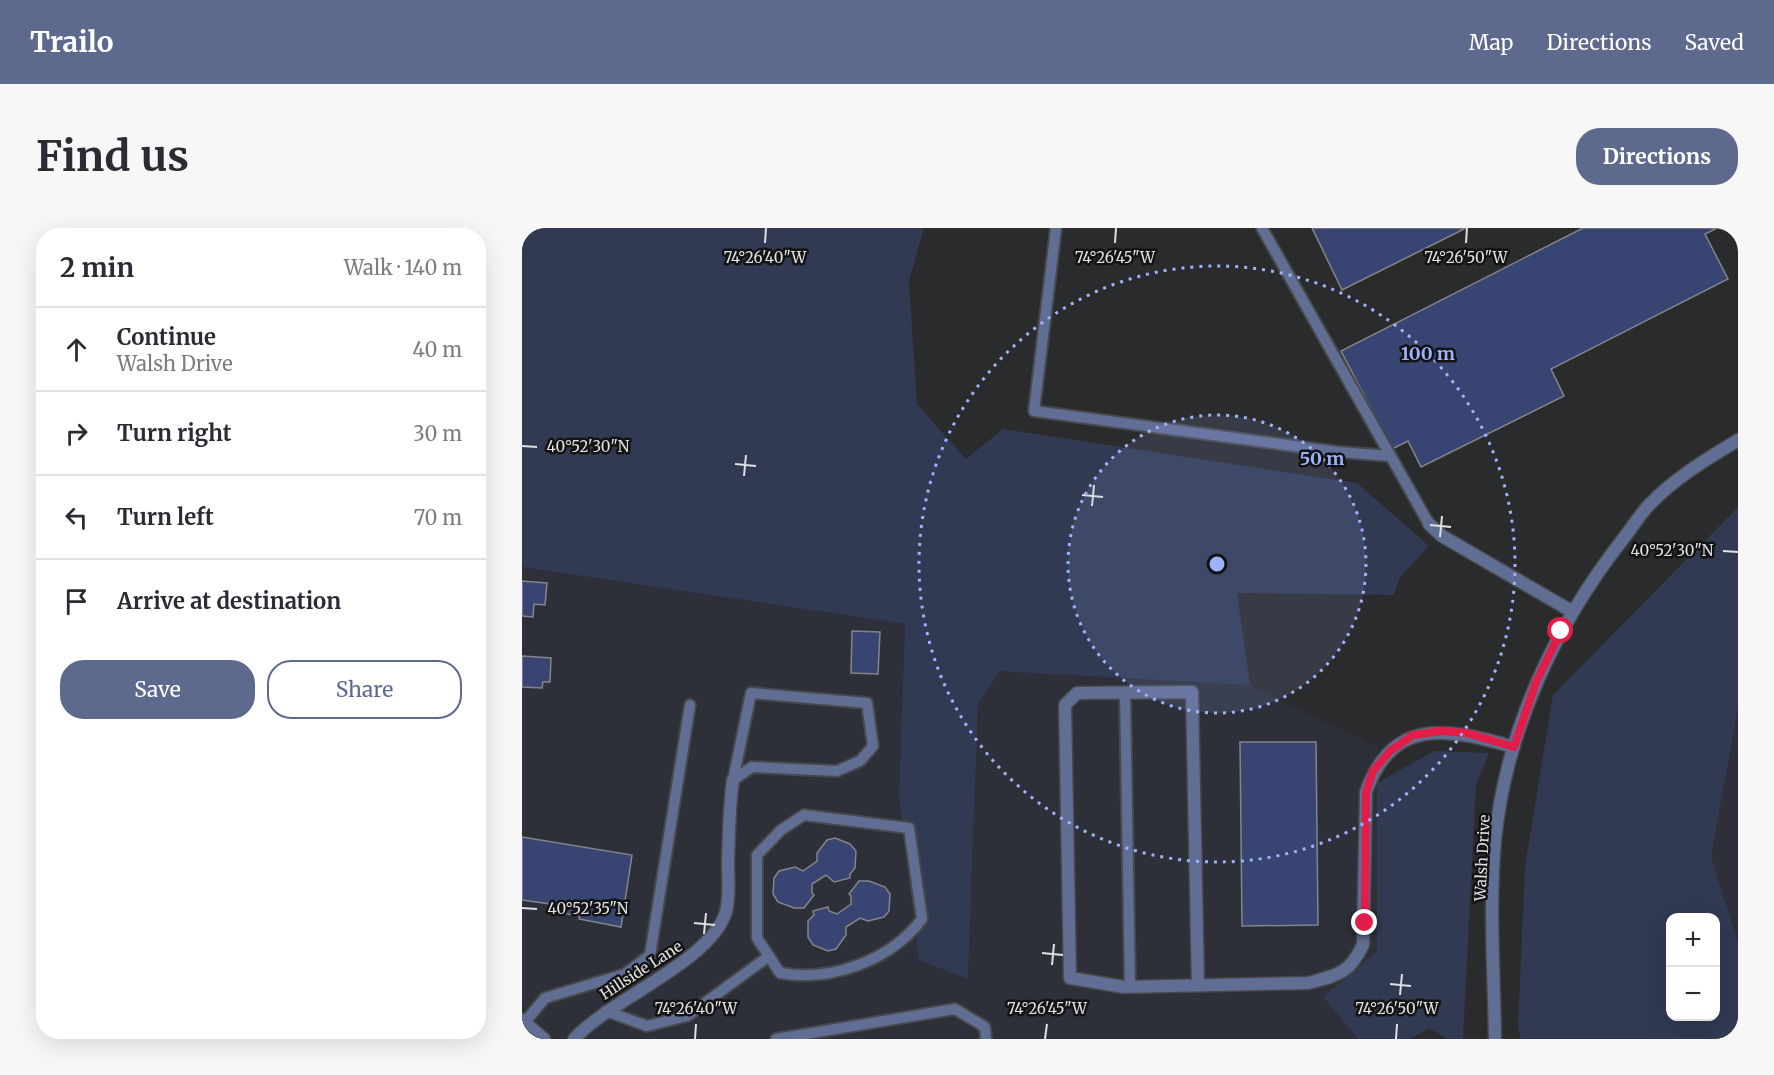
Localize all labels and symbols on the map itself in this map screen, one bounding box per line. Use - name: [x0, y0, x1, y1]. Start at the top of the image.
- text: 74°26'40"W: [724, 248, 807, 267]
- text: 74°26'45"W: [1075, 248, 1156, 267]
- text: 74°26'50"W: [1424, 248, 1509, 267]
- text: 100 m: [1401, 342, 1455, 365]
- text: 40°52'30"N: [547, 437, 630, 456]
- text: 50 m: [1300, 447, 1344, 470]
- text: 40°52'30"N: [1631, 541, 1714, 560]
- centre of rings: [1207, 554, 1227, 574]
- route start: [1547, 617, 1573, 643]
- street label: Walsh Drive: [1470, 814, 1494, 903]
- text: 40°52'35"N: [548, 899, 629, 918]
- route end: [1351, 909, 1377, 935]
- street label: Hillside Lane: [596, 936, 686, 1004]
- text: 74°26'40"W: [655, 999, 738, 1018]
- text: 74°26'45"W: [1007, 999, 1088, 1018]
- text: 74°26'50"W: [1355, 999, 1440, 1018]

